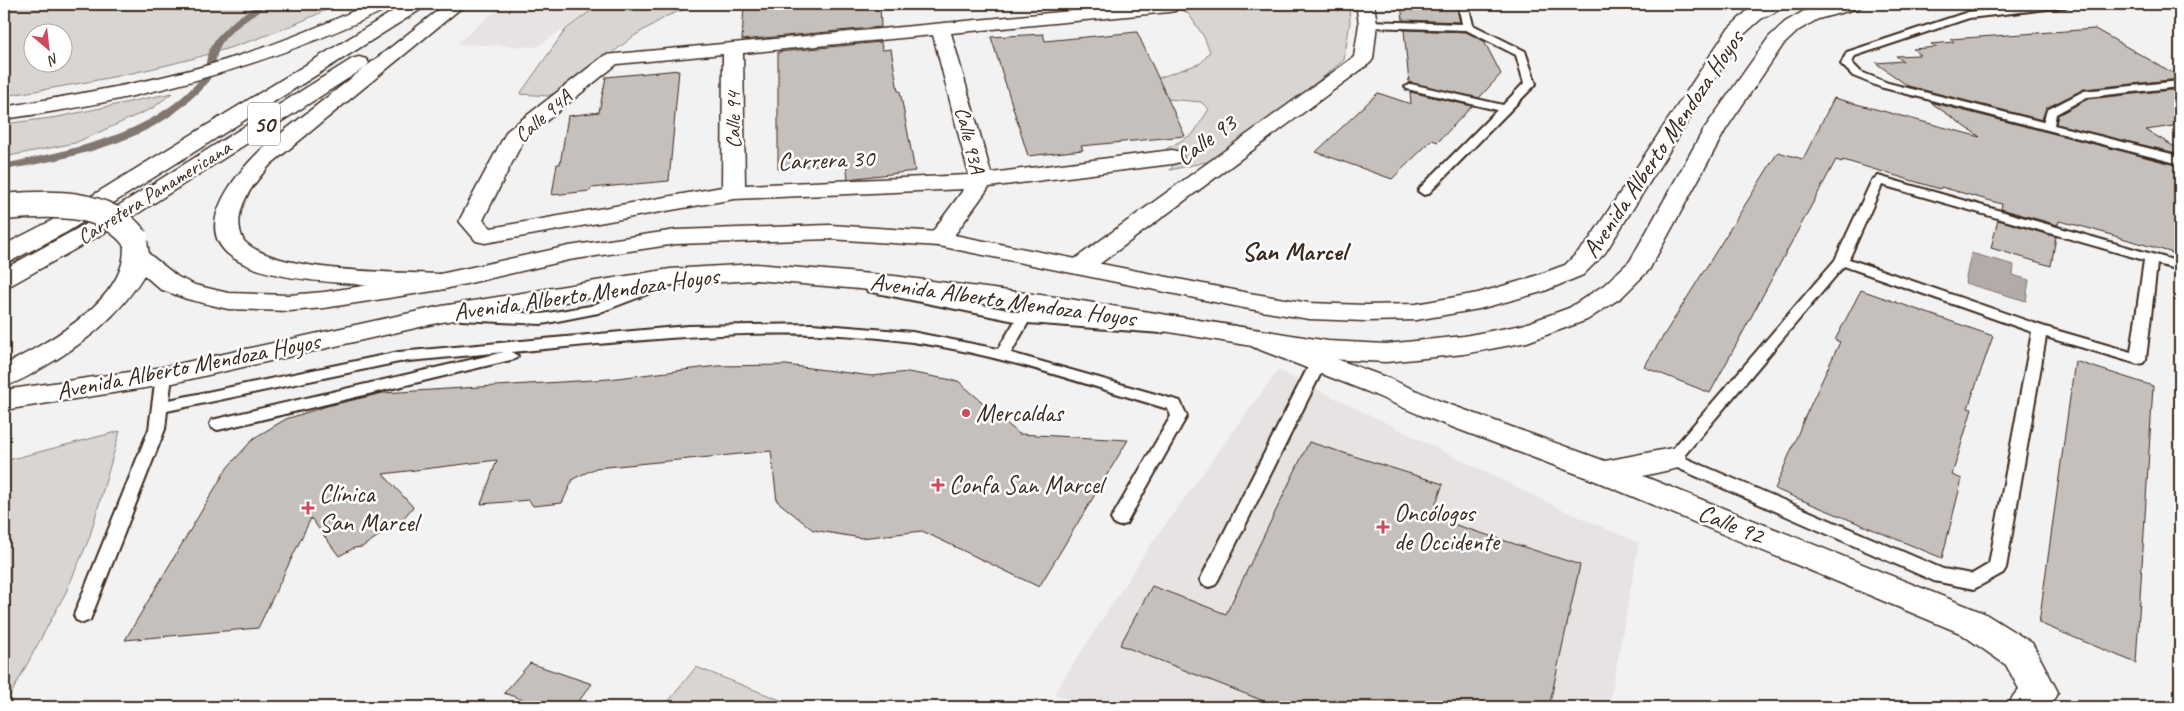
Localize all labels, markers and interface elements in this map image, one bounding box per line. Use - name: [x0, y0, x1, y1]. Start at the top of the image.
- north arrow: [22, 22, 72, 72]
- street label: Avenida Alberto Mendoza Hoyos: [1575, 22, 1752, 264]
- text: N: [44, 49, 62, 70]
- street label: Calle 94A: [509, 83, 578, 148]
- street label: Calle 94: [720, 89, 746, 149]
- road number: 50: [248, 102, 280, 146]
- street label: Calle 93A: [949, 104, 991, 177]
- street label: Calle 93: [1169, 106, 1244, 173]
- street label: Carretera Panamericana: [72, 133, 237, 250]
- street label: Carrera 30: [777, 142, 877, 178]
- district label: San Marcel: [1242, 235, 1352, 268]
- street label: Avenida Alberto Mendoza Hoyos: [451, 259, 723, 328]
- street label: Avenida Alberto Mendoza Hoyos: [868, 266, 1140, 335]
- street label: Avenida Alberto Mendoza Hoyos: [54, 324, 325, 407]
- place label: Mercaldas: [976, 397, 1065, 429]
- marker: Mercaldas: [960, 407, 972, 419]
- place label: Confa San Marcel: [949, 469, 1108, 501]
- place label: Clínica San Marcel: [319, 478, 423, 539]
- marker: Confa San Marcel: [931, 478, 945, 492]
- street label: Calle 92: [1694, 496, 1770, 552]
- place label: Oncólogos de Occidente: [1394, 497, 1501, 558]
- marker: Clínica San Marcel: [301, 501, 315, 515]
- marker: Oncólogos de Occidente: [1376, 520, 1390, 534]

